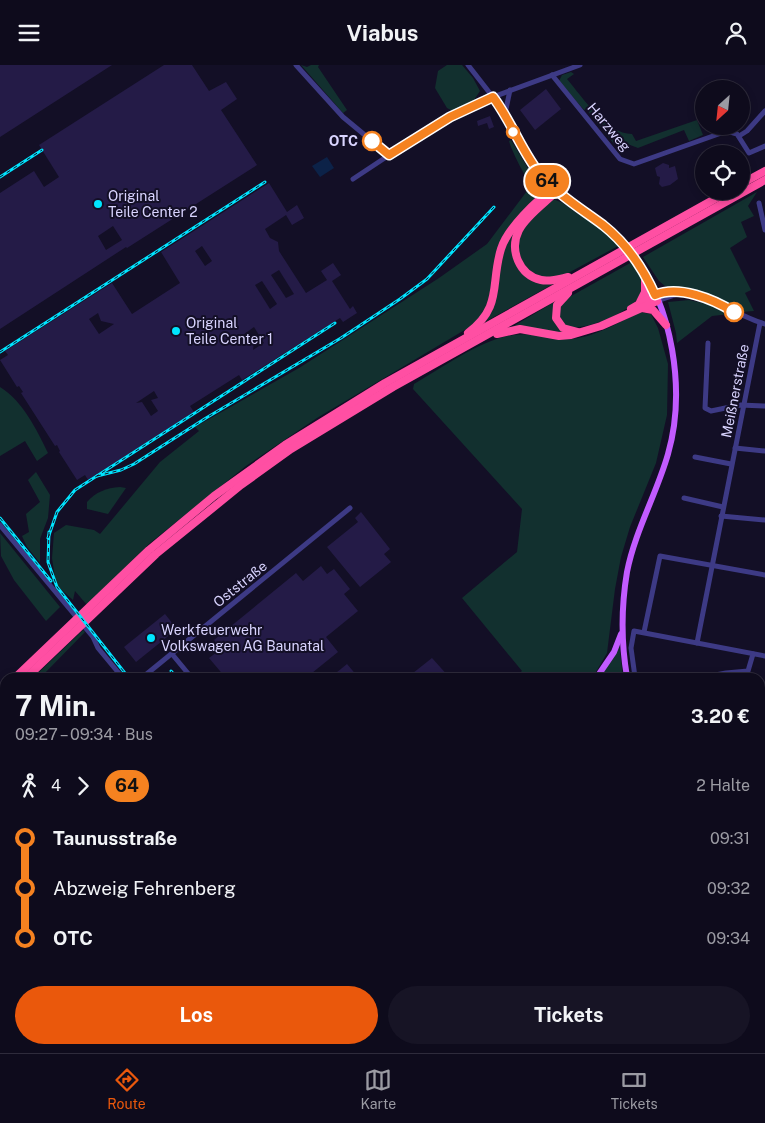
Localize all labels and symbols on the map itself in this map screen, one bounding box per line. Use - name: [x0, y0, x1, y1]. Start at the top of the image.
- north arrow: [695, 80, 750, 135]
- street label: Harzweg: [584, 100, 634, 155]
- unlabelled marker: [506, 125, 520, 139]
- marker: OTC: [362, 131, 382, 151]
- place label: OTC: [329, 133, 358, 149]
- line badge: 64: [524, 165, 570, 197]
- place label: Original Teile Center 2: [108, 188, 198, 220]
- marker: Original Teile Center 2: [92, 198, 104, 210]
- unlabelled marker: [724, 302, 744, 322]
- place label: Original Teile Center 1: [186, 315, 273, 347]
- marker: Original Teile Center 1: [170, 325, 182, 337]
- street label: Meißnerstraße: [718, 343, 752, 439]
- street label: Oststraße: [210, 558, 270, 610]
- place label: Werkfeuerwehr Volkswagen AG Baunatal: [161, 622, 324, 654]
- marker: Werkfeuerwehr Volkswagen AG Baunatal: [145, 632, 157, 644]

